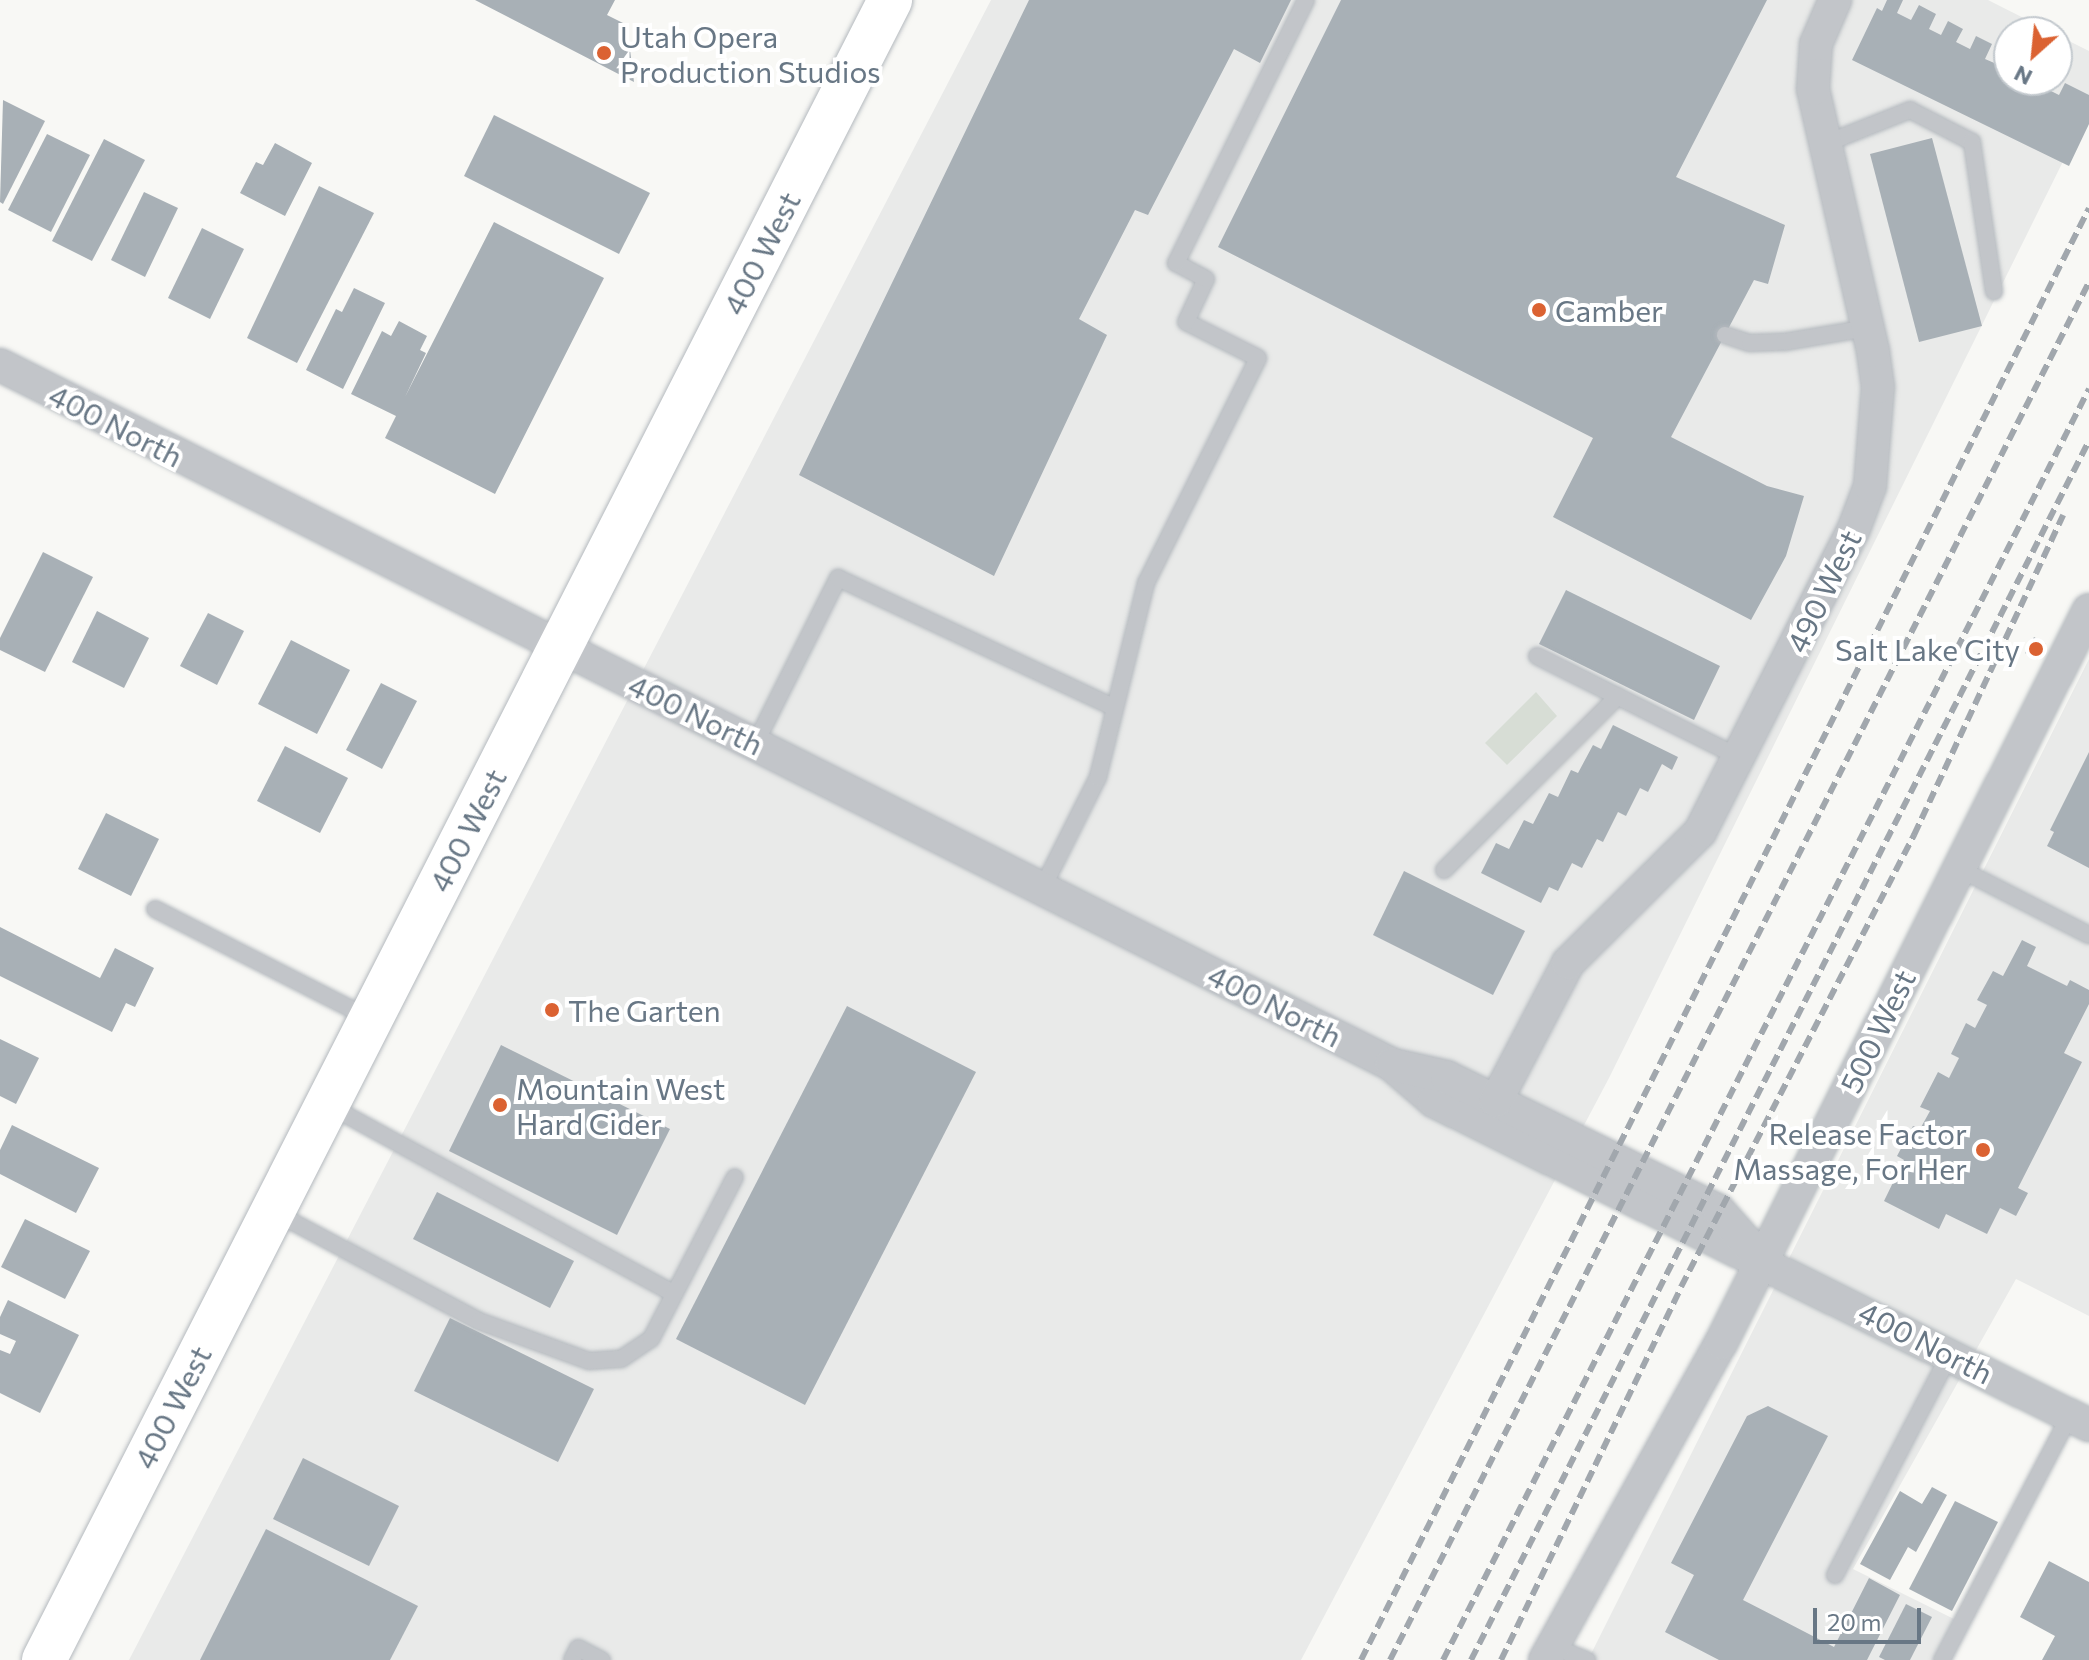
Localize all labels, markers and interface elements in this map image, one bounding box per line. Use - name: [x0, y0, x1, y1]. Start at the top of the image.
- north arrow: [1993, 16, 2073, 96]
- place label: Utah Opera Production Studios: [620, 18, 881, 88]
- marker: Utah Opera Production Studios: [595, 44, 613, 62]
- text: N: [2009, 60, 2036, 92]
- street label: 400 West: [715, 186, 807, 320]
- place label: Camber: [1555, 292, 1663, 328]
- marker: Camber: [1530, 301, 1548, 319]
- street label: 400 North: [43, 376, 189, 474]
- street label: 490 West: [1778, 524, 1868, 658]
- place label: Salt Lake City: [1835, 631, 2020, 667]
- marker: Salt Lake City: [2027, 640, 2045, 658]
- street label: 400 North: [623, 666, 769, 762]
- street label: 400 West: [421, 763, 513, 897]
- street label: 400 North: [1202, 956, 1348, 1054]
- street label: 500 West: [1832, 964, 1922, 1098]
- place label: The Garten: [568, 992, 721, 1028]
- marker: The Garten: [543, 1001, 561, 1019]
- place label: Mountain West Hard Cider: [516, 1070, 725, 1140]
- marker: Mountain West Hard Cider: [491, 1096, 509, 1114]
- place label: Release Factor Massage, For Her: [1733, 1115, 1967, 1186]
- marker: Release Factor Massage, For Her: [1974, 1141, 1992, 1159]
- street label: 400 North: [1853, 1293, 1999, 1391]
- street label: 400 West: [126, 1340, 218, 1474]
- scale bar: [1817, 1592, 1925, 1642]
- text: 20 m: [1827, 1607, 1881, 1636]

